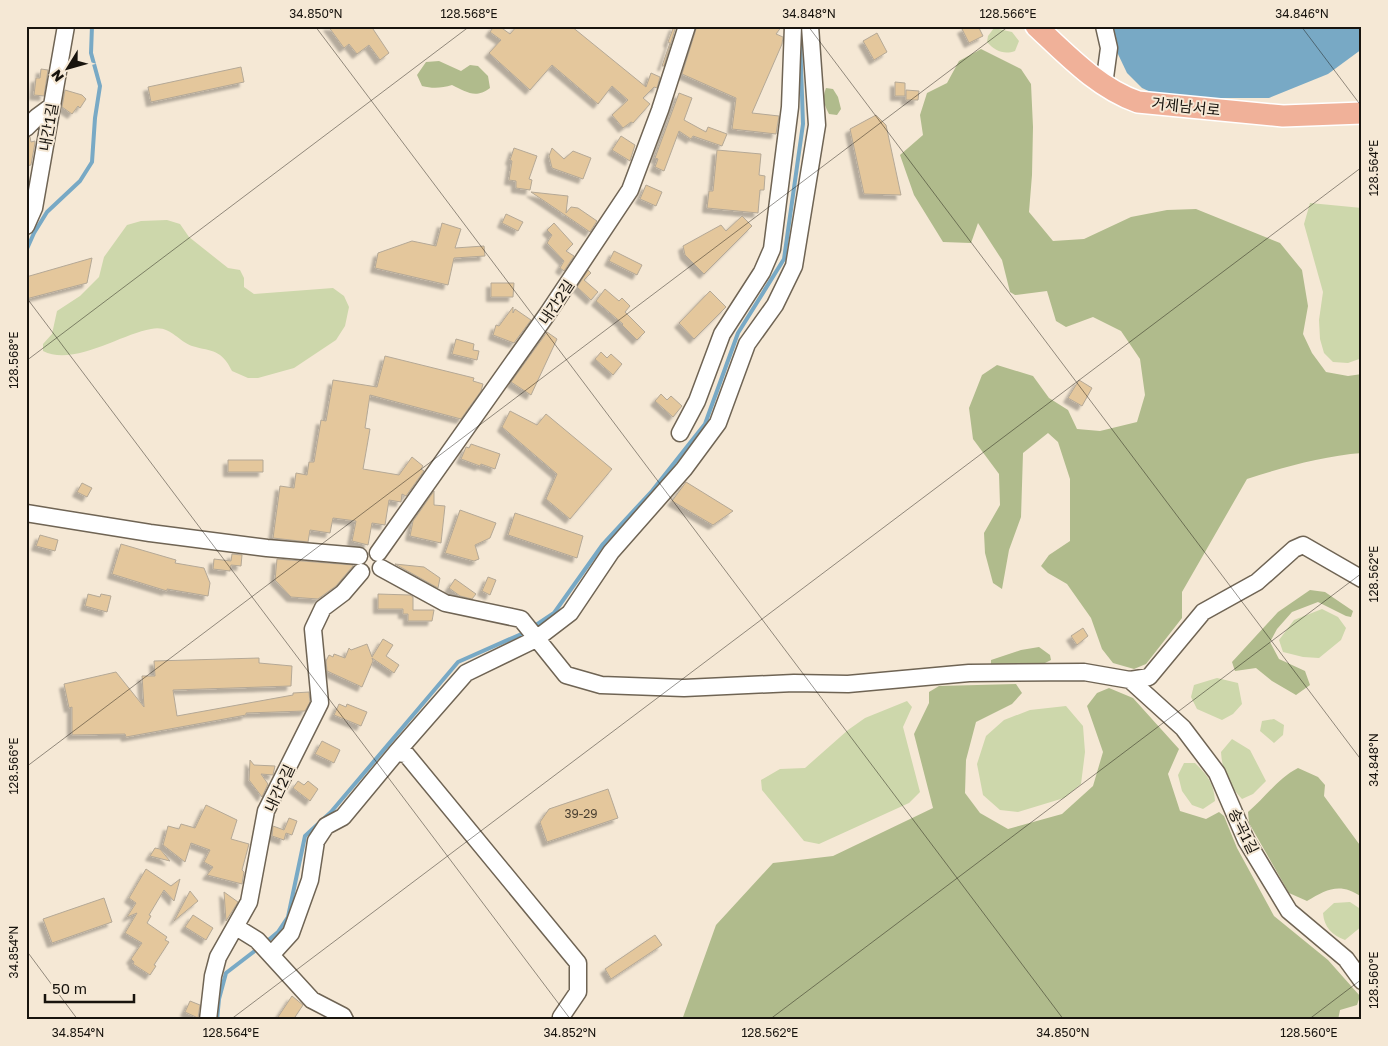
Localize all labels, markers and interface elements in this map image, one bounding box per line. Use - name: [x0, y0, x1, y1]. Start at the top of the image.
- text: 34.850°N: [289, 6, 343, 21]
- text: 128.568°E: [440, 6, 498, 21]
- text: 34.848°N: [782, 6, 836, 21]
- text: 128.566°E: [979, 6, 1037, 21]
- text: 34.846°N: [1275, 6, 1329, 21]
- north arrow: [42, 42, 92, 92]
- text: N: [47, 67, 67, 85]
- street label: 거제남서로: [1151, 93, 1221, 119]
- street label: 내간1길: [35, 101, 61, 153]
- text: 128.564°E: [1366, 140, 1381, 196]
- street label: 내간2길: [535, 276, 577, 328]
- text: 128.568°E: [6, 331, 21, 389]
- text: 128.562°E: [1366, 546, 1381, 602]
- text: 34.848°N: [1366, 733, 1381, 787]
- text: 128.566°E: [6, 737, 21, 795]
- street label: 내간2길: [260, 761, 298, 815]
- street label: 송곡1길: [1225, 805, 1263, 857]
- house number: 39-29: [564, 806, 598, 821]
- text: 34.854°N: [6, 926, 21, 978]
- text: 128.560°E: [1366, 951, 1381, 1009]
- scale bar: [45, 971, 134, 1003]
- text: 50 m: [52, 979, 87, 997]
- text: 34.854°N: [52, 1025, 104, 1040]
- text: 128.564°E: [203, 1025, 259, 1040]
- text: 34.852°N: [544, 1025, 596, 1040]
- text: 128.562°E: [742, 1025, 798, 1040]
- text: 34.850°N: [1036, 1025, 1090, 1040]
- text: 128.560°E: [1280, 1025, 1338, 1040]

